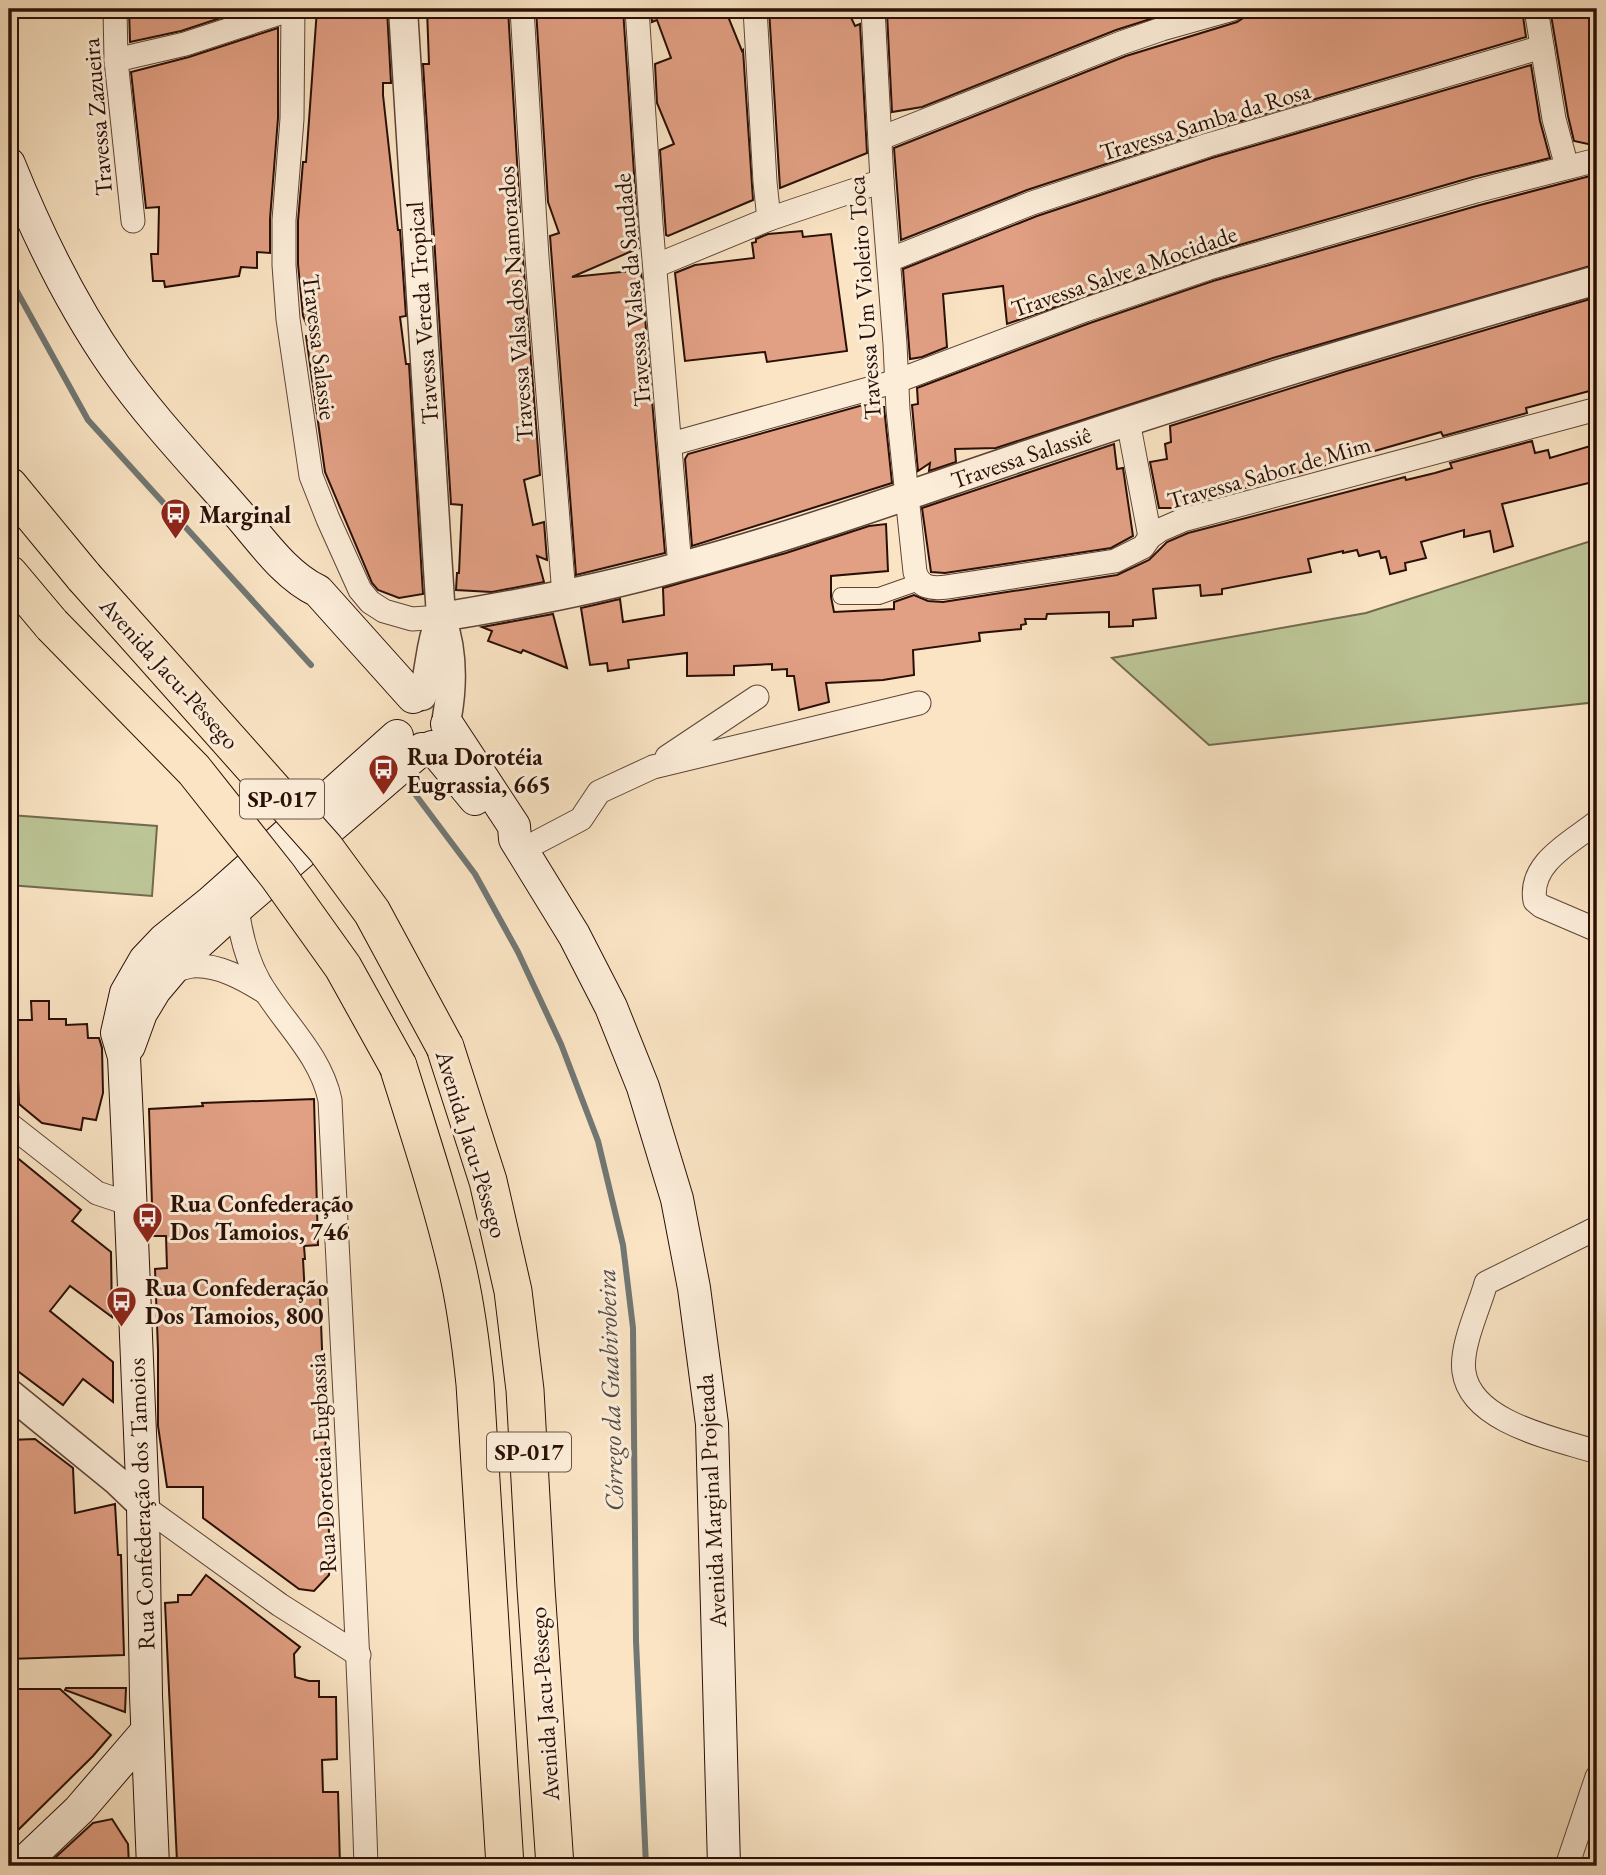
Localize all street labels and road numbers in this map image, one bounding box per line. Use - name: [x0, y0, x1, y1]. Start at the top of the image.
- street label: Travessa Zazueira: [75, 37, 119, 197]
- street label: Travessa Samba da Rosa: [1096, 74, 1314, 168]
- street label: Travessa Valsa dos Namorados: [490, 165, 540, 443]
- street label: Travessa Valsa da Saudade: [606, 172, 658, 408]
- street label: Travessa Um Violeiro Toca: [840, 175, 888, 421]
- street label: Travessa Vereda Tropical: [399, 200, 445, 425]
- street label: Travessa Salve a Mocidade: [1007, 218, 1241, 324]
- street label: Travessa Salassie: [296, 272, 344, 422]
- street label: Travessa Salassiê: [947, 418, 1095, 496]
- street label: Travessa Sabor de Mim: [1164, 428, 1375, 516]
- street label: Avenida Jacu-Pêssego: [93, 590, 247, 756]
- road number: SP-017: [240, 779, 324, 818]
- street label: Avenida Jacu-Pêssego: [428, 1045, 515, 1242]
- street label: Rua Doroteia Eugbassia: [301, 1352, 343, 1574]
- street label: Rua Confederação dos Tamoios: [120, 1357, 162, 1651]
- street label: Avenida Marginal Projetada: [689, 1373, 733, 1630]
- road number: SP-017: [487, 1432, 571, 1471]
- street label: Avenida Jacu-Pêssego: [522, 1606, 566, 1803]

